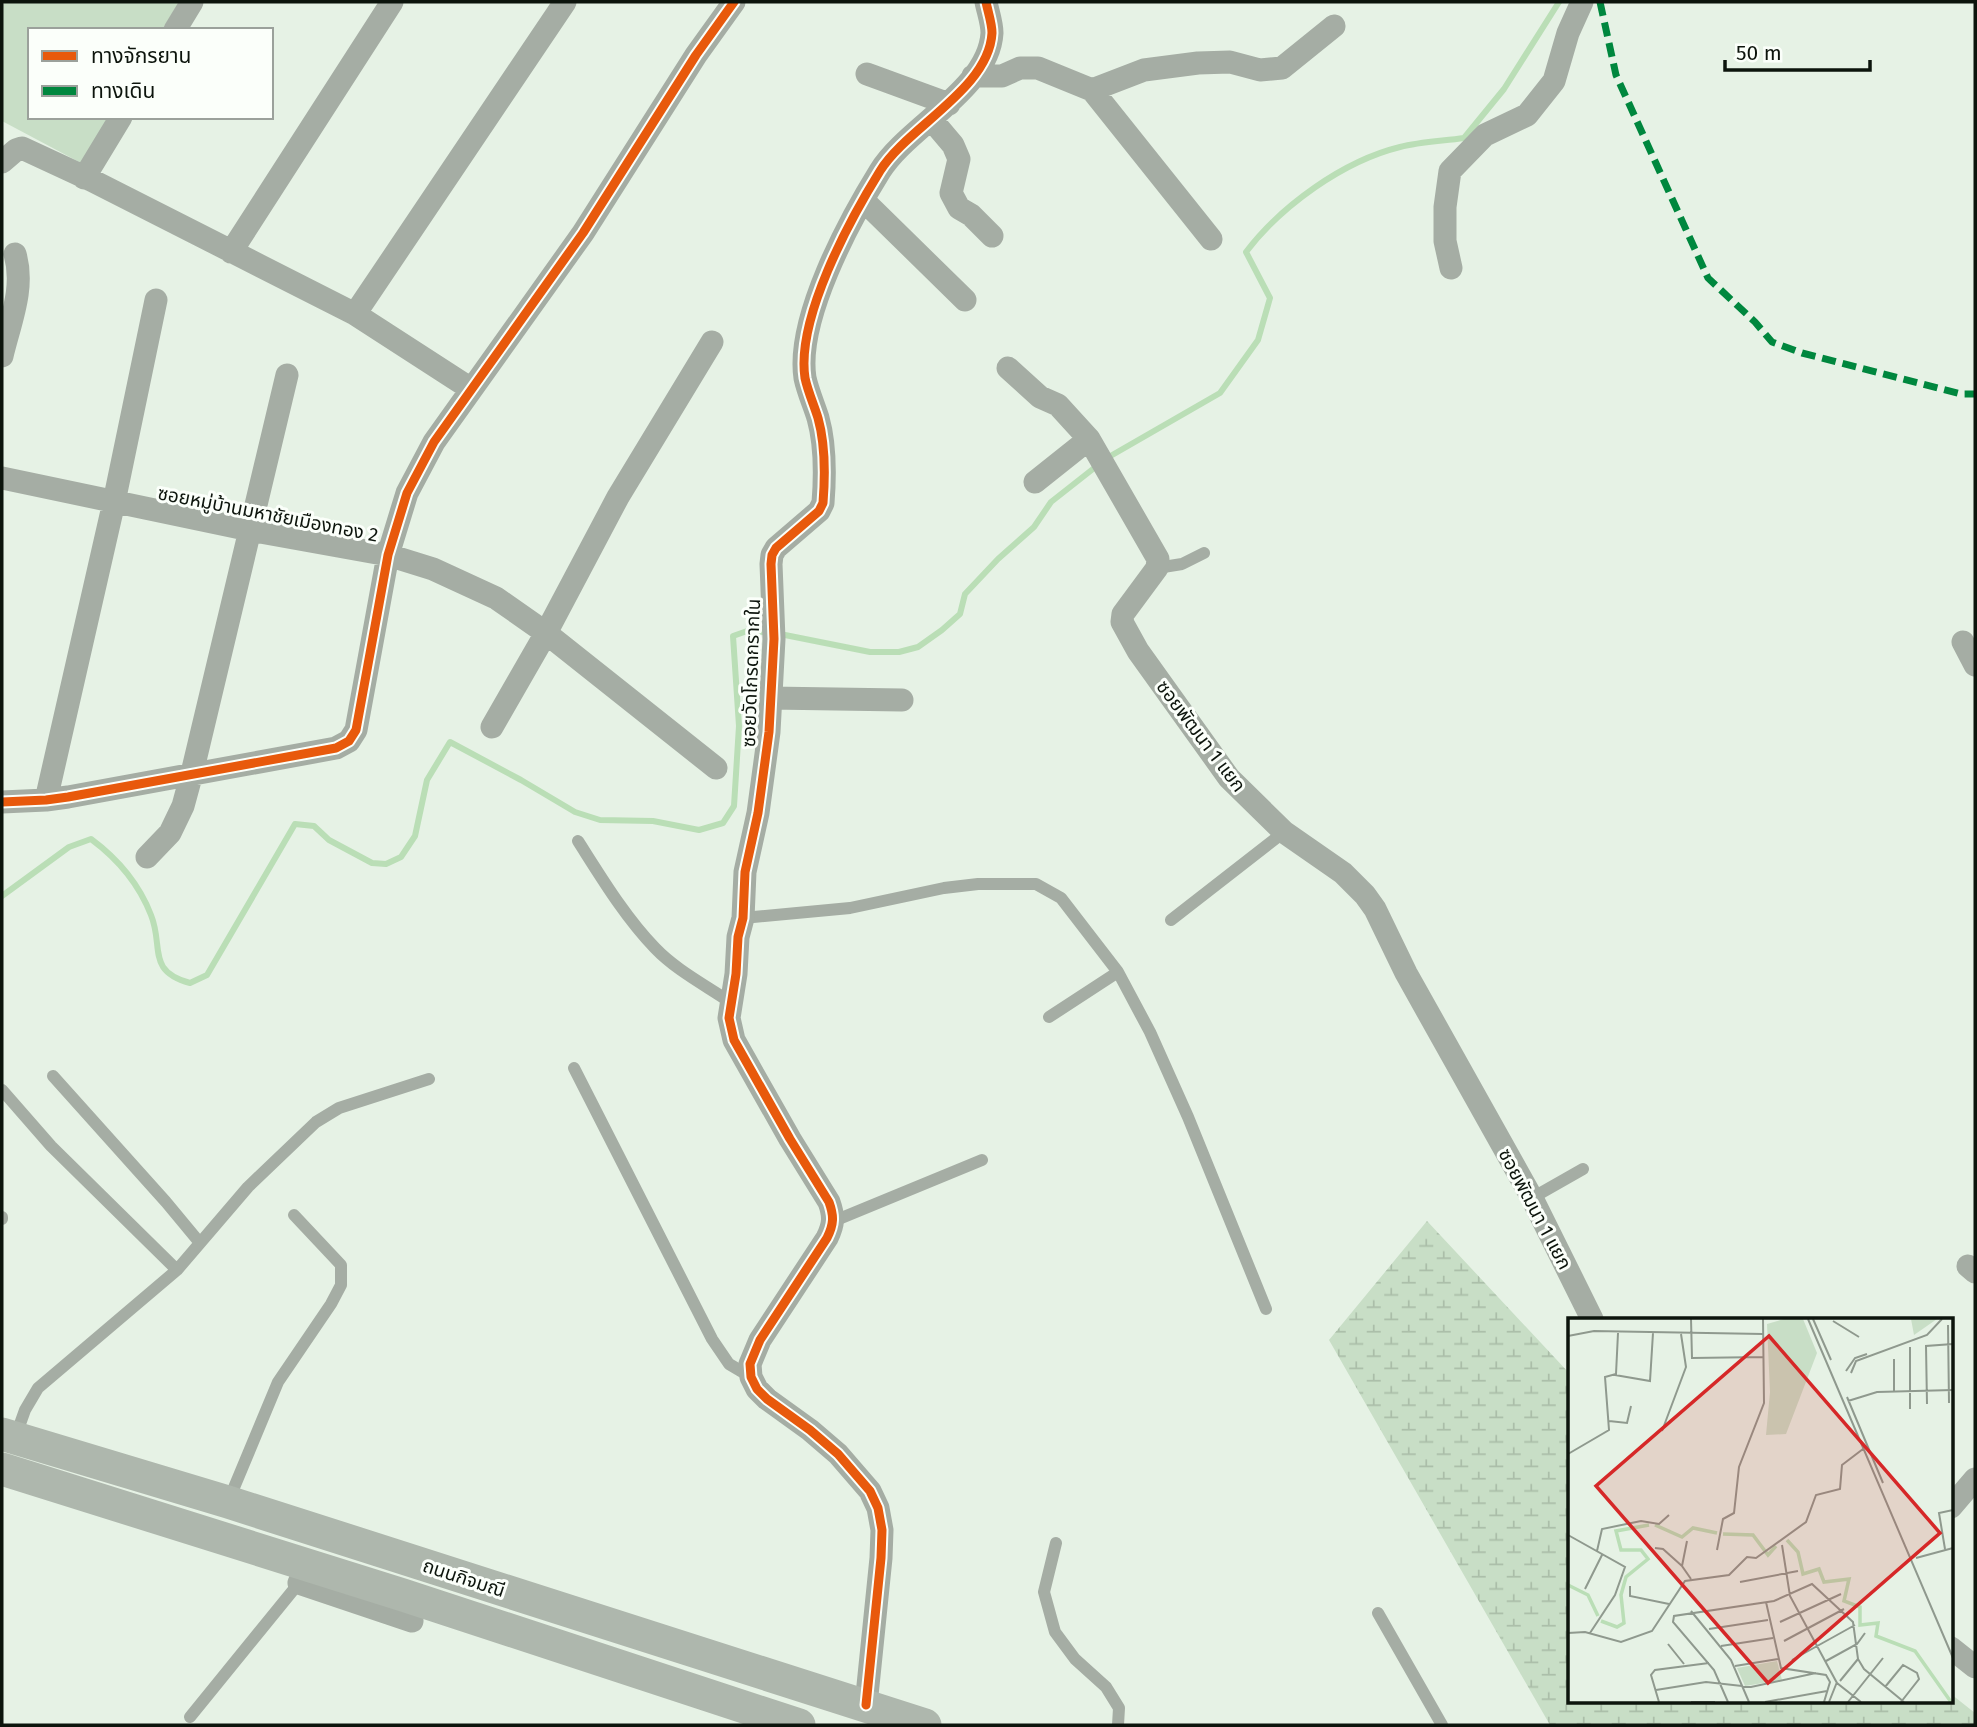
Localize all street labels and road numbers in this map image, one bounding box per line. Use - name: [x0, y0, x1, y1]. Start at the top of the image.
- street label: ซอยหมู่บ้านมหาชัยเมืองทอง 2: [156, 481, 380, 548]
- street label: ซอยวัดโกรดกรากใน: [737, 598, 765, 748]
- street label: ซอยพัฒนา 1 แยก: [1152, 676, 1250, 796]
- street label: ซอยพัฒนา 1 แยก: [1493, 1145, 1577, 1273]
- street label: ถนนกิจมณี: [420, 1554, 508, 1602]

